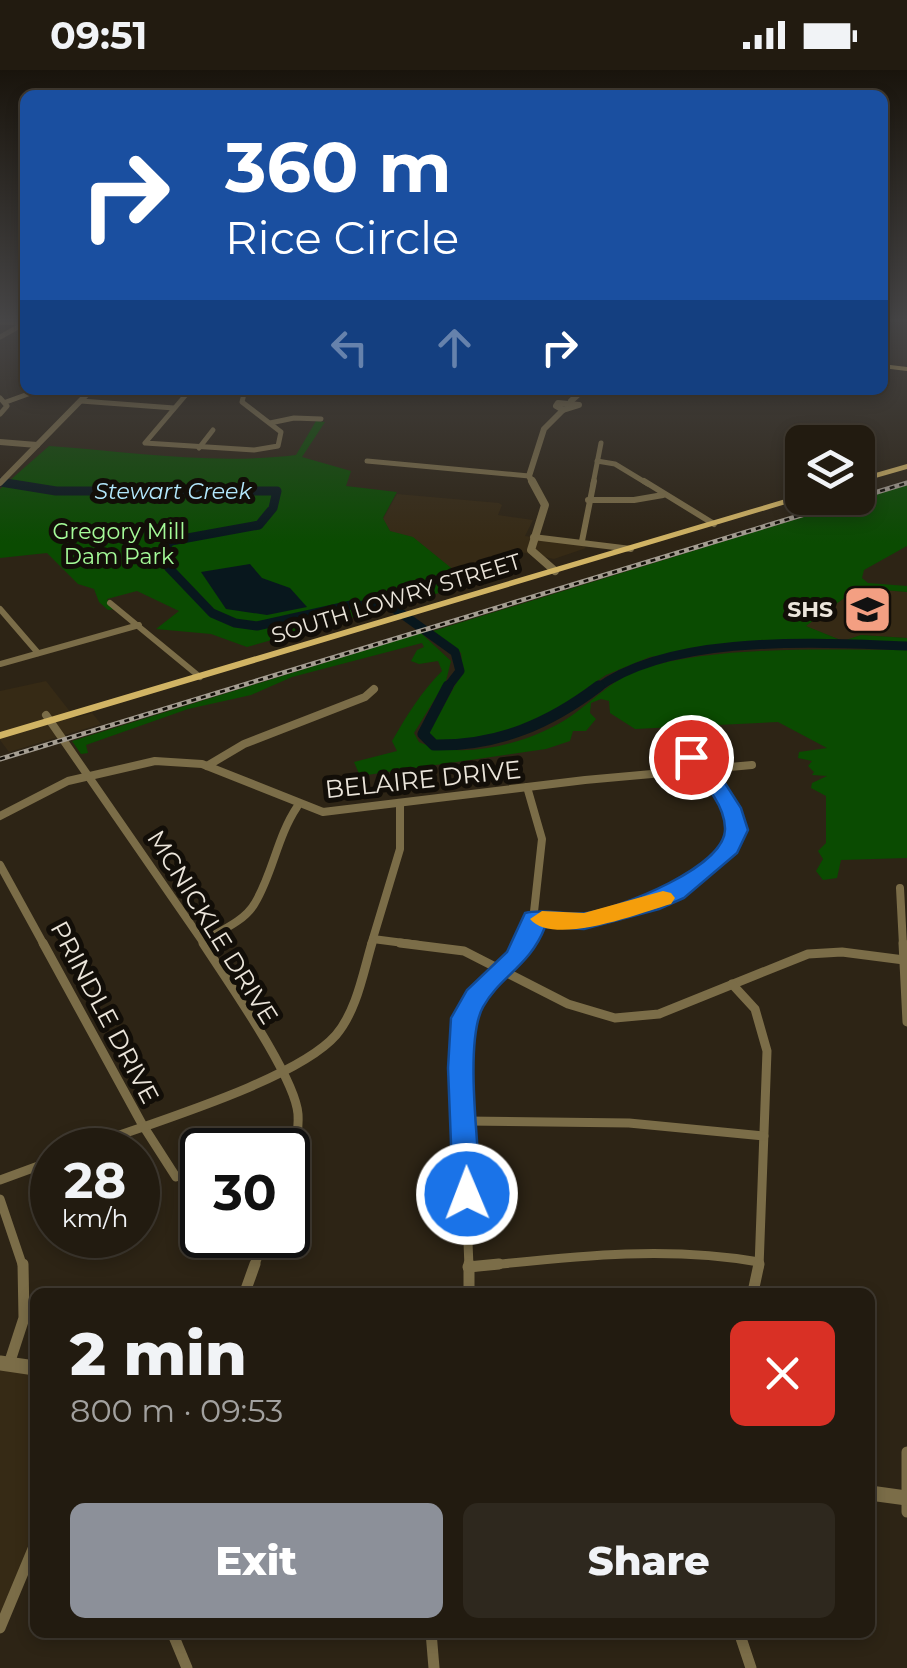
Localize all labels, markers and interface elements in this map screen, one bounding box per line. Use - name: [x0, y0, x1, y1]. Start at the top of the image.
- text: 09:51: [50, 12, 147, 59]
- text: 360 m: [225, 124, 452, 210]
- icon: right: [60, 130, 190, 260]
- text: Rice Circle: [225, 210, 459, 265]
- icon: left: [322, 320, 377, 375]
- icon: ahead: [427, 320, 482, 375]
- icon: right: [532, 320, 587, 375]
- map controls: [785, 425, 875, 515]
- button: layers: [785, 425, 875, 515]
- water label: Stewart Creek: [95, 478, 252, 505]
- park label: Gregory Mill Dam Park: [53, 518, 185, 570]
- street label: SOUTH LOWRY STREET: [268, 548, 525, 649]
- school or university icon: SHS: [842, 583, 894, 635]
- place label: SHS: [787, 596, 833, 623]
- pin: [649, 715, 734, 800]
- icon: arrive: [664, 730, 719, 785]
- street label: BELAIRE DRIVE: [324, 754, 522, 804]
- street label: MCNICKLE DRIVE: [141, 825, 285, 1029]
- street label: PRINDLE DRIVE: [44, 916, 166, 1108]
- speed limit sign: 30: [180, 1128, 310, 1258]
- position arrow: [415, 1142, 519, 1246]
- text: 28: [64, 1150, 126, 1211]
- text: km/h: [62, 1203, 128, 1233]
- text: 2 min: [70, 1317, 247, 1390]
- button: close: [730, 1321, 835, 1426]
- text: 800 m · 09:53: [70, 1391, 283, 1430]
- button: Exit: [70, 1503, 443, 1618]
- button: Share: [463, 1503, 835, 1618]

